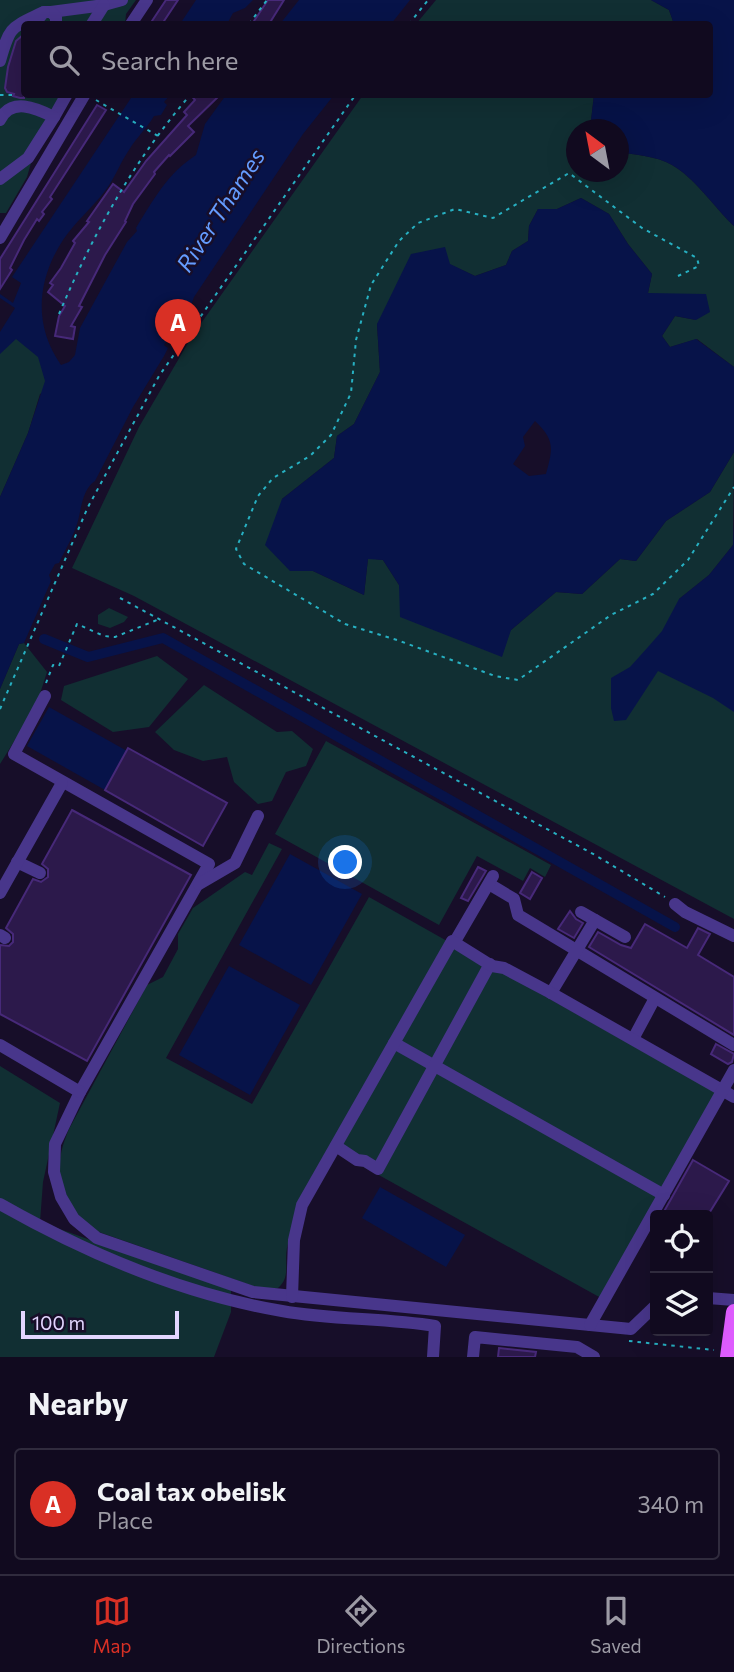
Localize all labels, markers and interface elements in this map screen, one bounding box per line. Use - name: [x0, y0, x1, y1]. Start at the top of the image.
- search box: [21, 21, 713, 98]
- icon: search: [45, 41, 83, 79]
- text: Search here: [101, 44, 239, 75]
- north arrow: [566, 119, 629, 182]
- water label: River Thames: [170, 143, 270, 277]
- pin: A: [155, 299, 201, 357]
- your location: [328, 845, 362, 879]
- map controls: [650, 1210, 713, 1336]
- button: locate: [650, 1210, 713, 1273]
- button: layers: [650, 1273, 713, 1336]
- scale bar: [21, 1308, 178, 1340]
- text: 100 m: [32, 1311, 85, 1334]
- text: Nearby: [28, 1384, 128, 1421]
- text: Coal tax obelisk: [97, 1475, 286, 1506]
- text: A: [45, 1490, 61, 1518]
- text: 340 m: [638, 1490, 704, 1518]
- text: Place: [97, 1506, 153, 1534]
- tab: Map: [92, 1592, 132, 1657]
- tab: Directions: [316, 1592, 406, 1657]
- tab: Saved: [590, 1592, 642, 1657]

